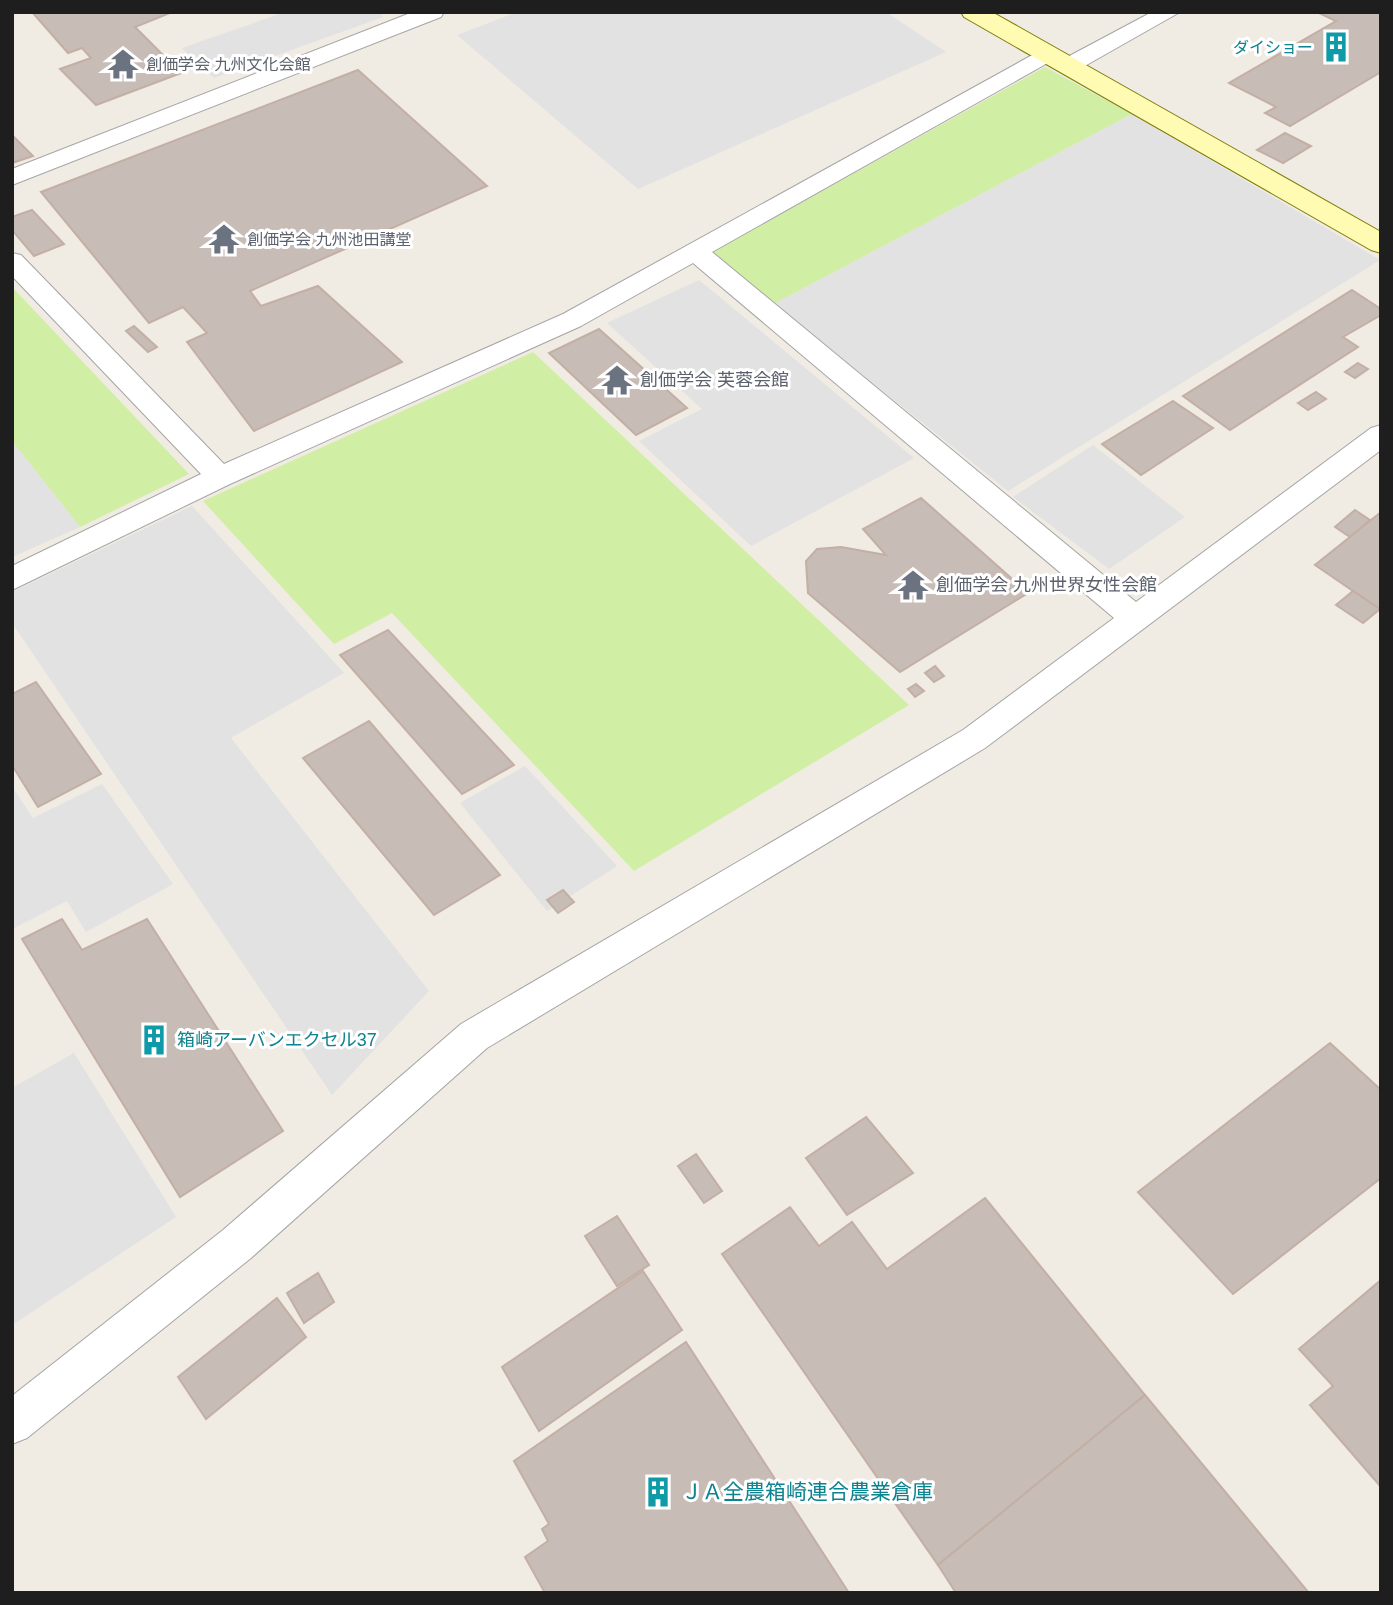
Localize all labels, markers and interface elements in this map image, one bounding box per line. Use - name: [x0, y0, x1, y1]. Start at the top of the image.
- building icon: ダイショー: [1319, 30, 1353, 64]
- place label: ダイショー: [1233, 39, 1313, 56]
- temple icon: 創価学会 九州文化会館: [106, 47, 140, 81]
- place label: 創価学会 九州文化会館: [146, 56, 310, 73]
- temple icon: 創価学会 九州池田講堂: [207, 222, 241, 256]
- place label: 創価学会 九州池田講堂: [247, 231, 411, 248]
- temple icon: 創価学会 芙蓉会館: [600, 363, 634, 397]
- place label: 創価学会 芙蓉会館: [640, 370, 789, 390]
- temple icon: 創価学会 九州世界女性会館: [896, 568, 930, 602]
- place label: 創価学会 九州世界女性会館: [936, 575, 1157, 595]
- building icon: 箱崎アーバンエクセル37: [137, 1023, 171, 1057]
- place label: 箱崎アーバンエクセル37: [177, 1030, 377, 1050]
- building icon: ＪＡ全農箱崎連合農業倉庫: [641, 1475, 675, 1509]
- place label: ＪＡ全農箱崎連合農業倉庫: [681, 1480, 933, 1503]

